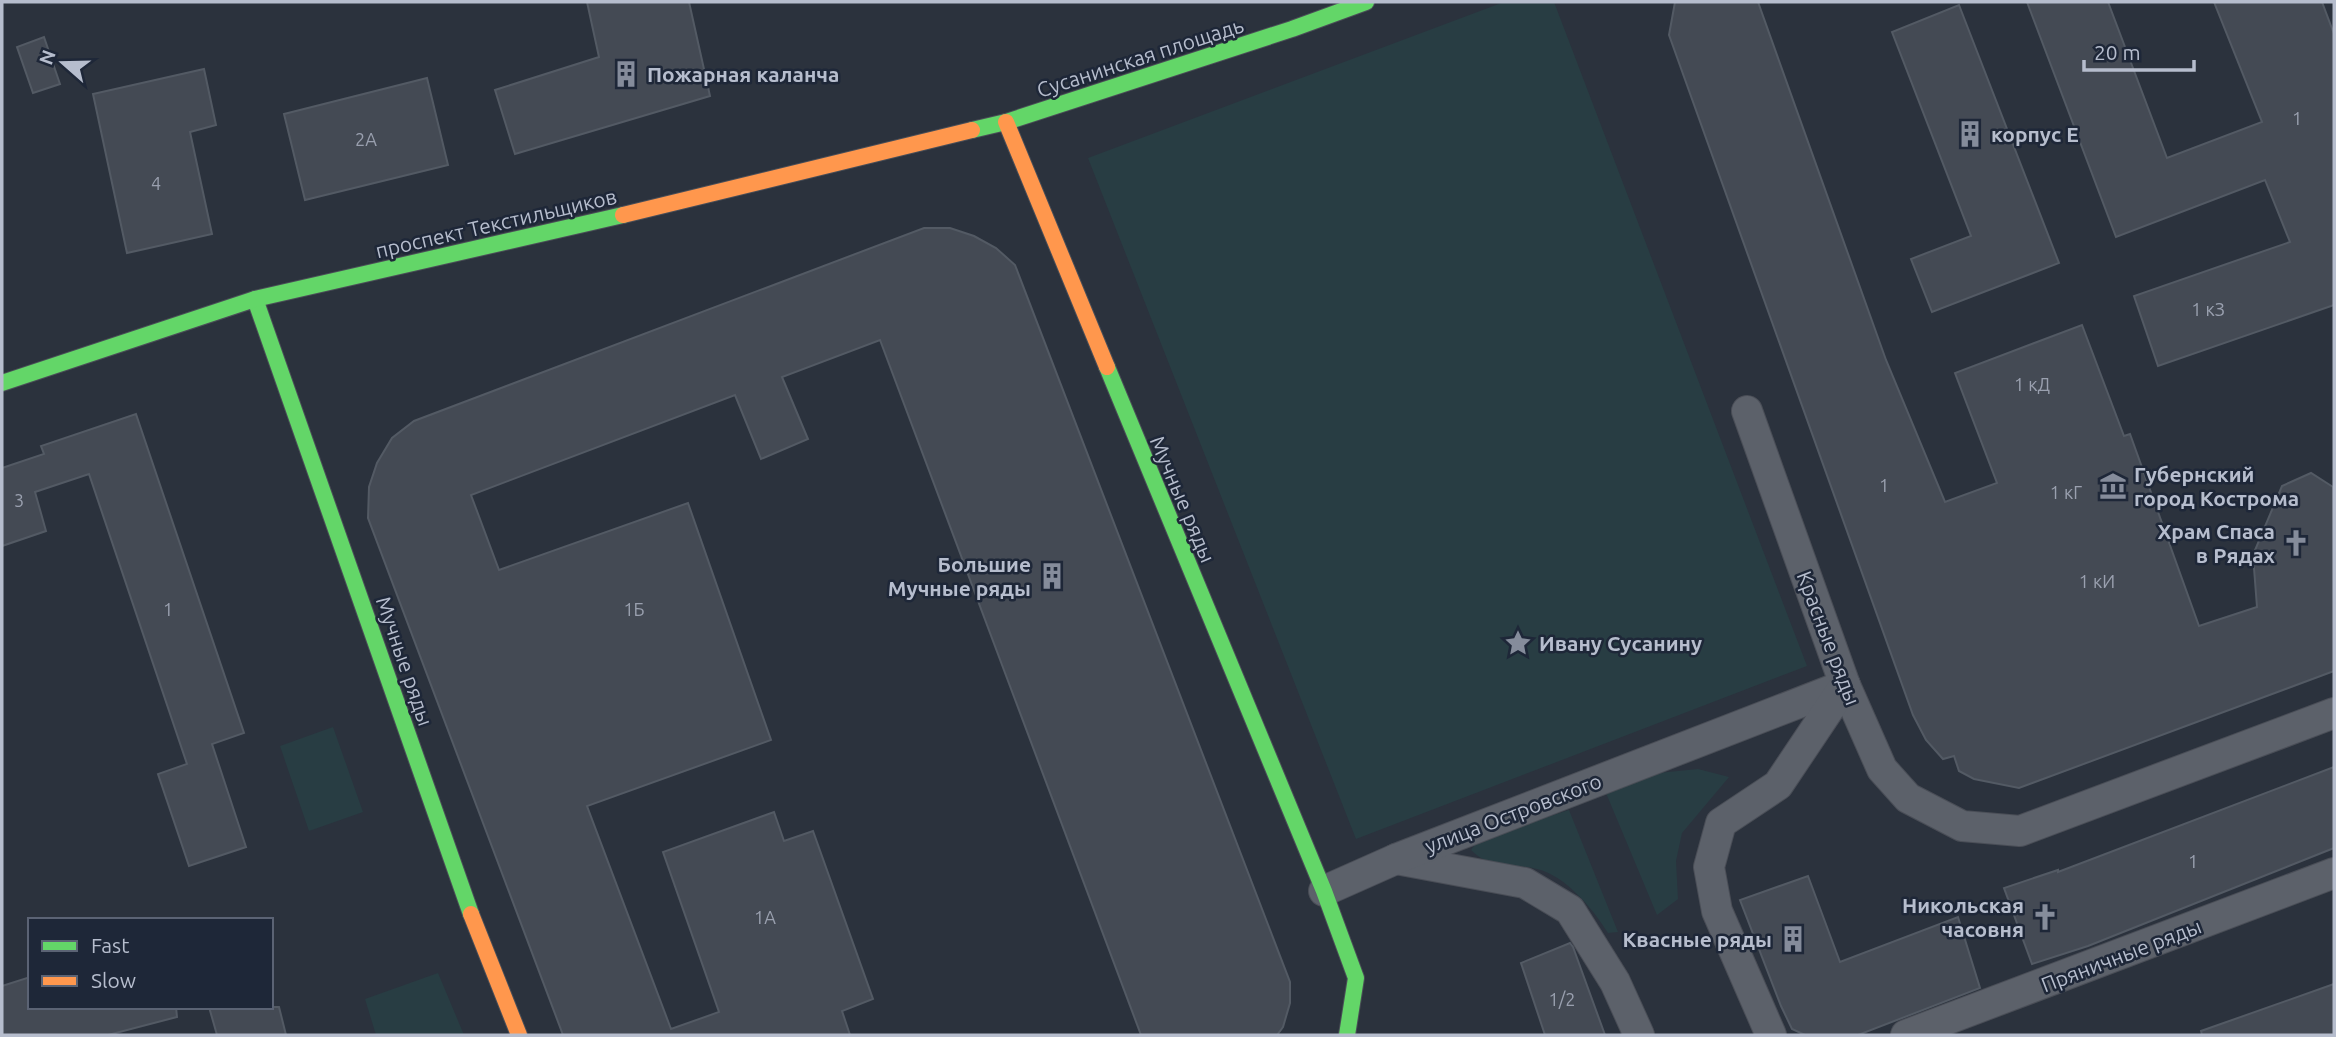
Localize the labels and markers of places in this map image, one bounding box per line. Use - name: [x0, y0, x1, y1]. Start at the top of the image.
- building icon: Пожарная каланча: [611, 59, 641, 89]
- place label: Пожарная каланча: [647, 62, 839, 86]
- building icon: корпус Е: [1955, 119, 1985, 149]
- place label: корпус Е: [1991, 122, 2079, 146]
- place label: Губернский город Кострома: [2134, 462, 2299, 510]
- museum icon: Губернский город Кострома: [2098, 471, 2128, 501]
- place label: Храм Спаса в Рядах: [2157, 519, 2276, 567]
- church icon: Храм Спаса в Рядах: [2281, 528, 2311, 558]
- place label: Большие Мучные ряды: [888, 552, 1031, 600]
- building icon: Большие Мучные ряды: [1037, 561, 1067, 591]
- place icon: Ивану Сусанину: [1503, 628, 1533, 658]
- place label: Ивану Сусанину: [1539, 631, 1702, 655]
- place label: Никольская часовня: [1902, 893, 2024, 941]
- church icon: Никольская часовня: [2030, 902, 2060, 932]
- building icon: Квасные ряды: [1778, 924, 1808, 954]
- place label: Квасные ряды: [1622, 927, 1772, 951]

